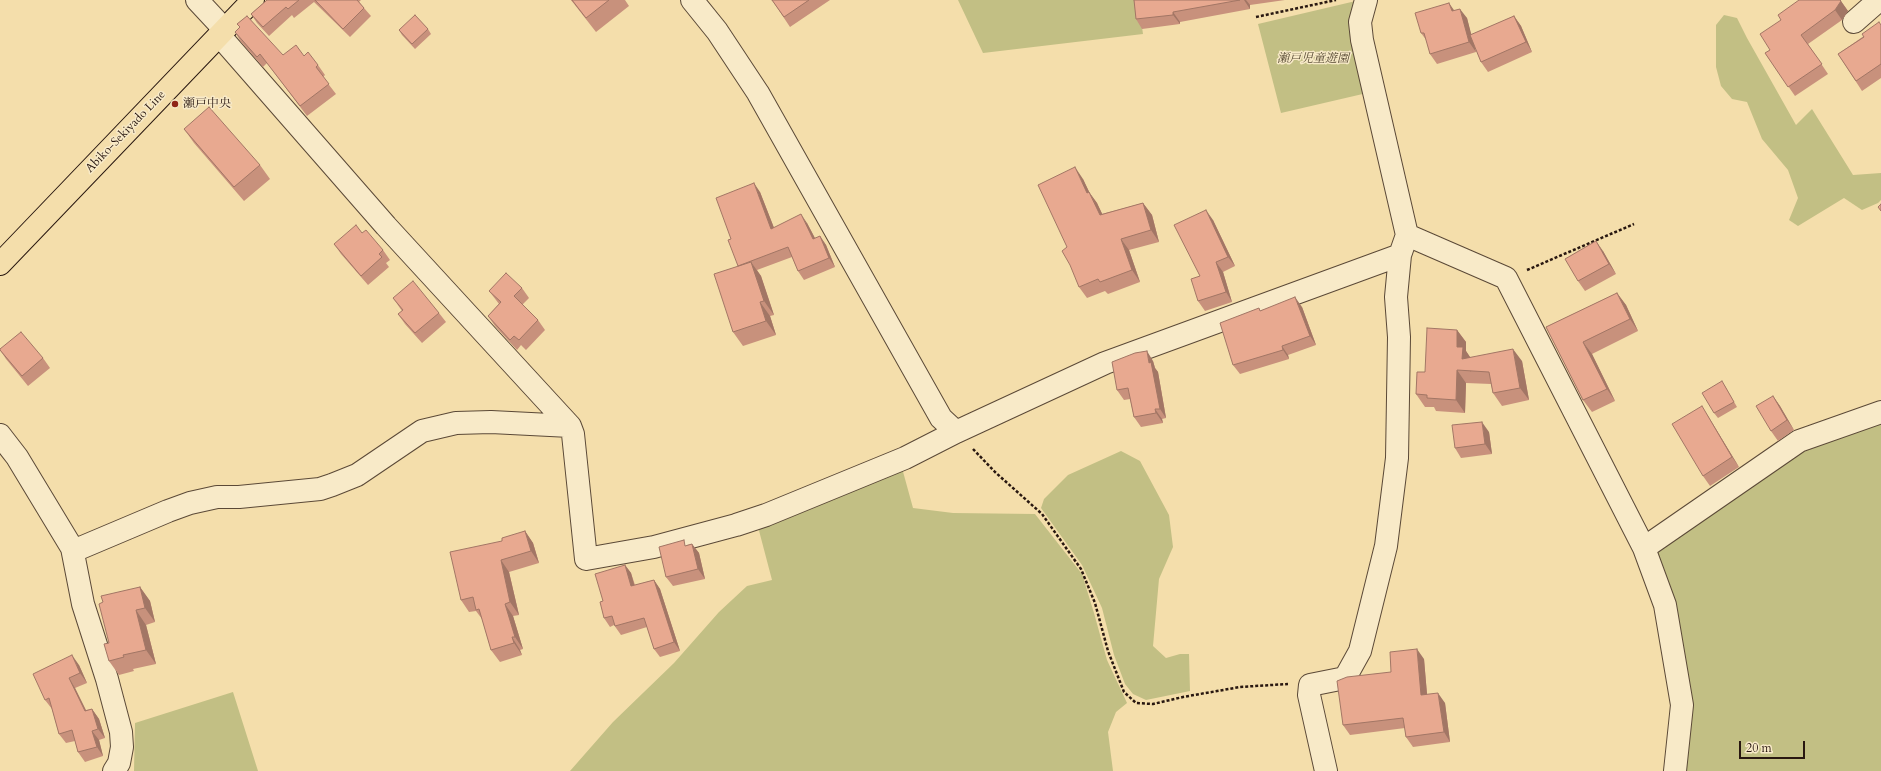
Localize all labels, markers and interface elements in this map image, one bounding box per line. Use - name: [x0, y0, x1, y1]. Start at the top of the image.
- park label: 瀬戸児童遊園: [1277, 52, 1349, 66]
- street label: Abiko-Sekiyado Line: [83, 88, 169, 176]
- place label: 瀬戸中央: [183, 97, 231, 111]
- marker: 瀬戸中央: [170, 99, 180, 109]
- scale bar: [1741, 733, 1807, 759]
- text: 20 m: [1746, 740, 1772, 756]

